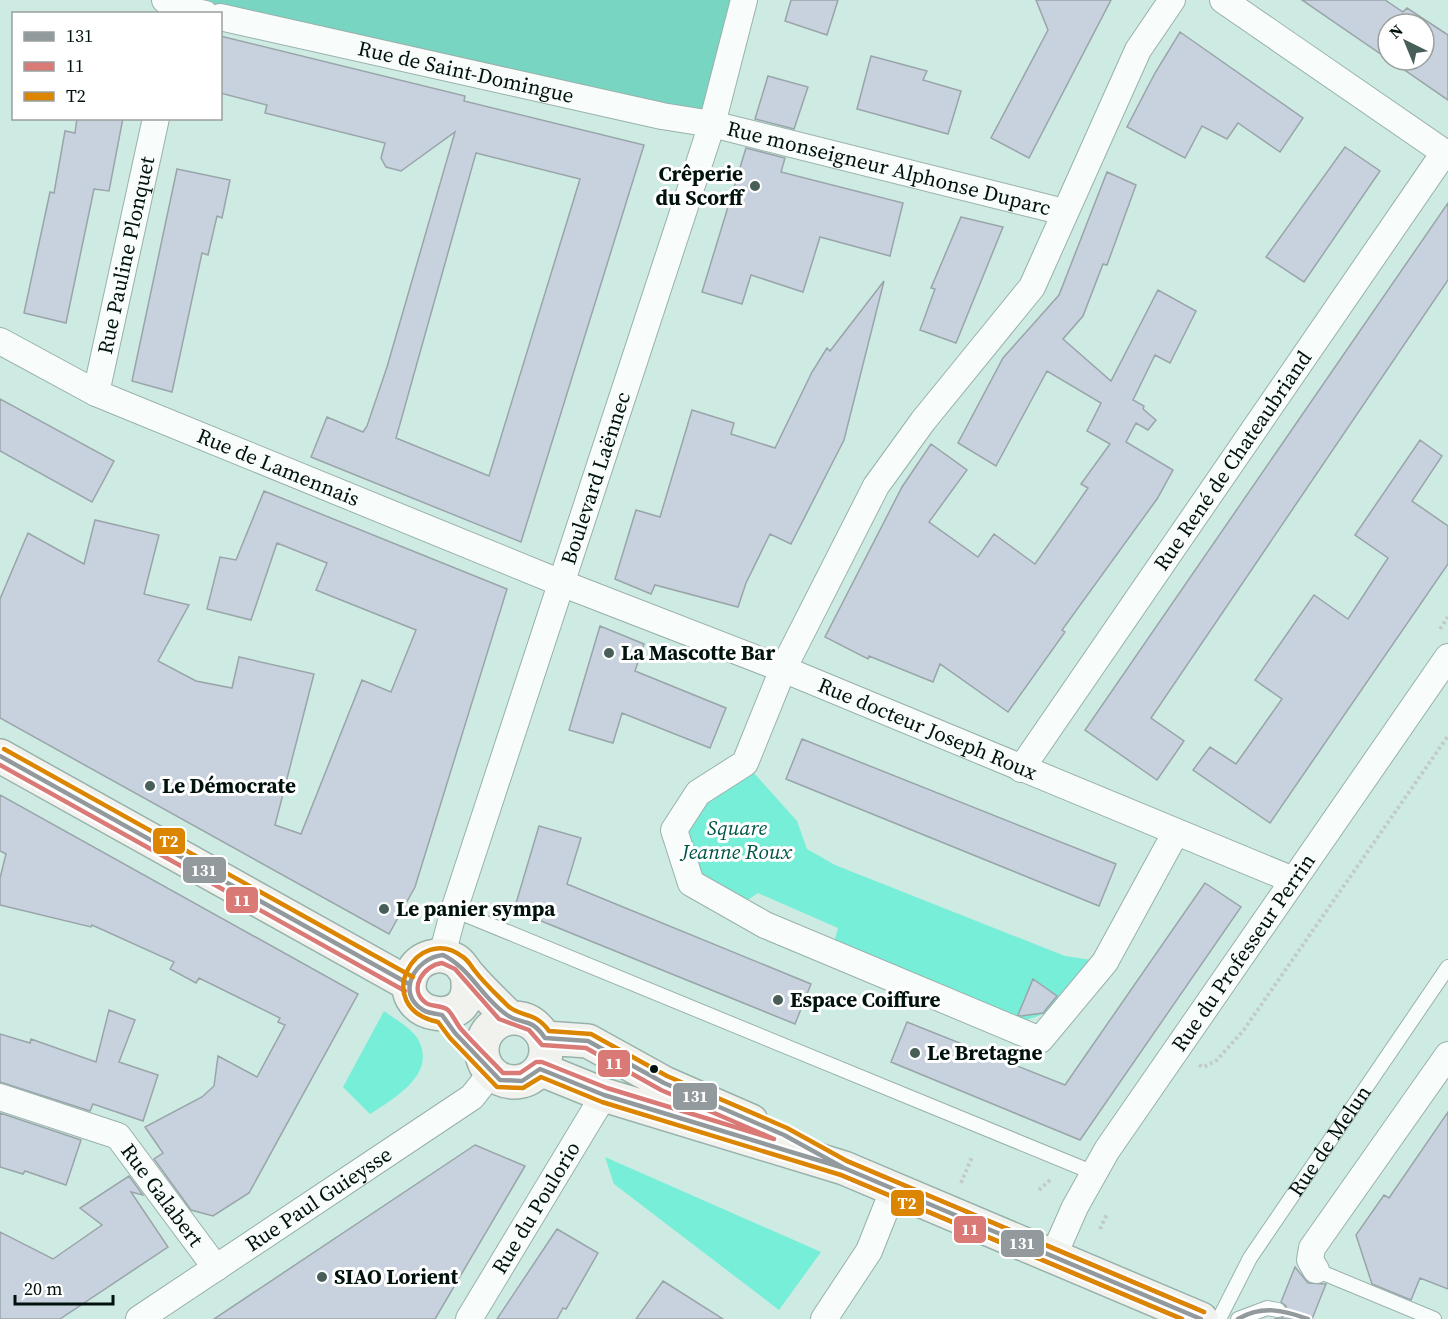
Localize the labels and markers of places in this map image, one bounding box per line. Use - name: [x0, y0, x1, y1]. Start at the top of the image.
- place label: Crêperie du Scorff: [656, 159, 746, 212]
- marker: Crêperie du Scorff: [748, 179, 762, 193]
- place label: La Mascotte Bar: [621, 638, 775, 667]
- marker: La Mascotte Bar: [602, 646, 616, 660]
- place label: Le Démocrate: [162, 771, 296, 800]
- marker: Le Démocrate: [143, 779, 157, 793]
- place label: Le panier sympa: [396, 894, 556, 923]
- marker: Le panier sympa: [377, 902, 391, 916]
- place label: Espace Coiffure: [790, 985, 941, 1014]
- marker: Espace Coiffure: [771, 993, 785, 1007]
- place label: Le Bretagne: [927, 1038, 1043, 1067]
- marker: Le Bretagne: [908, 1046, 922, 1060]
- unlabelled marker: [648, 1063, 660, 1075]
- place label: SIAO Lorient: [334, 1262, 459, 1291]
- marker: SIAO Lorient: [315, 1270, 329, 1284]

